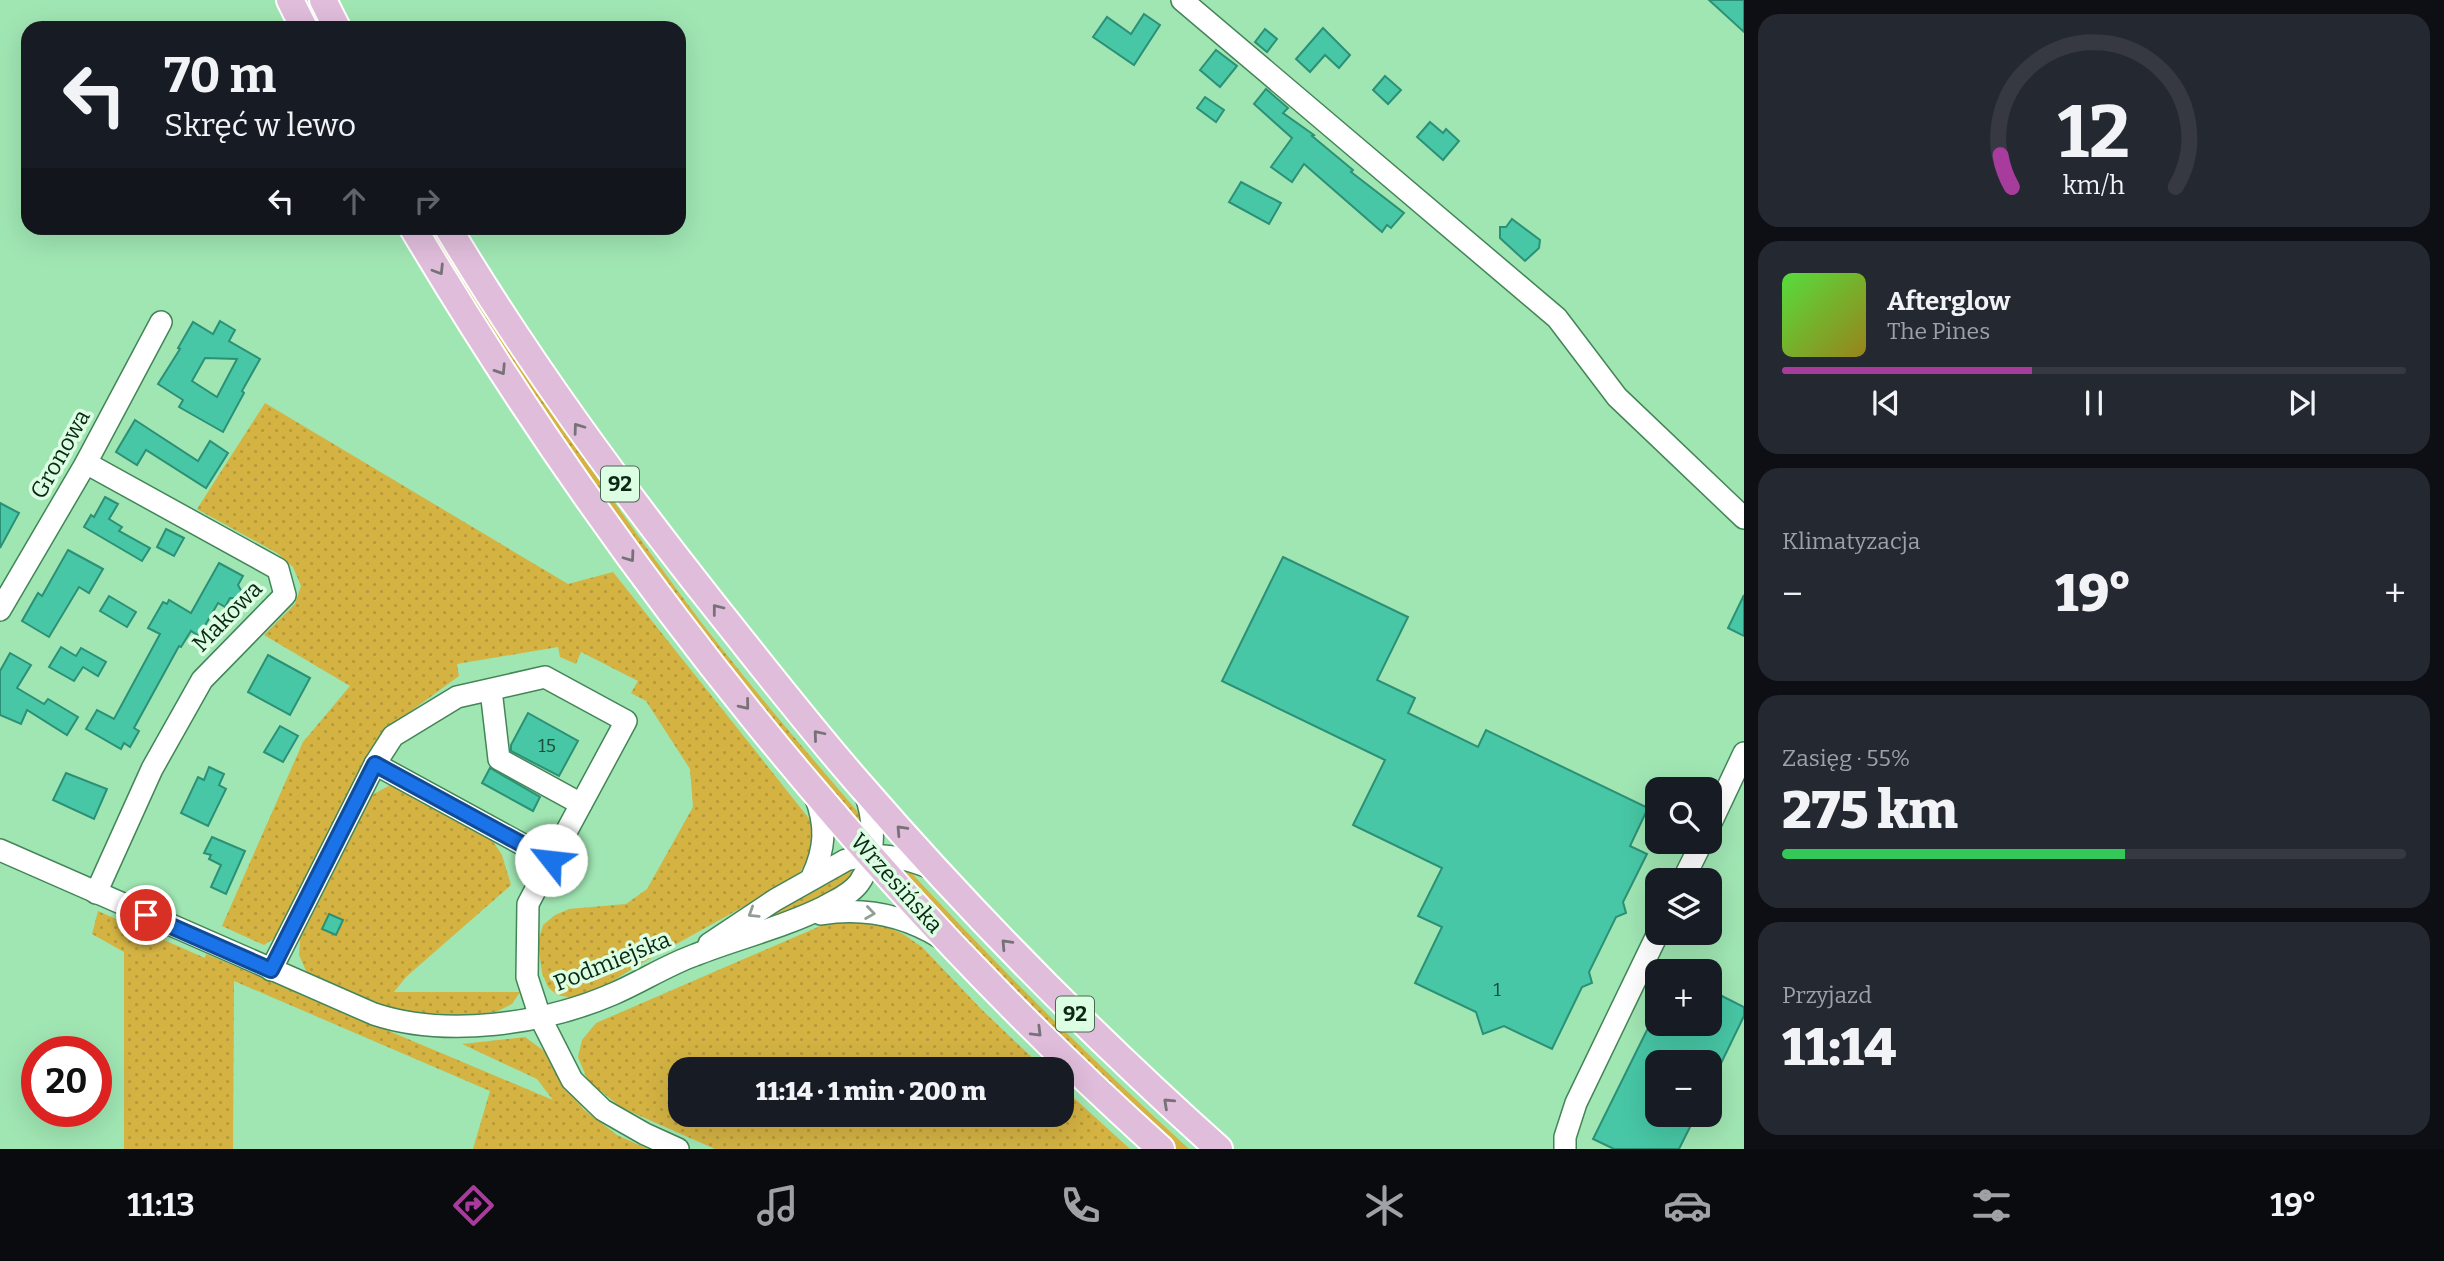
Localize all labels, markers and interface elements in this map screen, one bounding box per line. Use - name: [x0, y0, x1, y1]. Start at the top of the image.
- text: 70 m: [164, 46, 276, 105]
- icon: left: [49, 49, 140, 140]
- text: 12: [2058, 89, 2130, 176]
- text: Skręć w lewo: [164, 106, 356, 144]
- text: km/h: [2063, 170, 2125, 200]
- icon: left: [262, 182, 300, 220]
- icon: ahead: [335, 182, 373, 220]
- icon: right: [408, 182, 446, 220]
- one-way arrow: [430, 262, 443, 275]
- text: Afterglow: [1887, 286, 2010, 317]
- text: The Pines: [1887, 317, 1990, 345]
- one-way arrow: [493, 362, 506, 375]
- icon: previous: [1867, 384, 1905, 422]
- icon: pause: [2075, 384, 2113, 422]
- icon: next: [2283, 384, 2321, 422]
- street label: Gronowa: [24, 404, 96, 504]
- one-way arrow: [574, 423, 587, 436]
- road number: 92: [601, 466, 639, 502]
- text: Klimatyzacja: [1782, 527, 1920, 555]
- one-way arrow: [622, 550, 634, 562]
- text: 19°: [2055, 562, 2132, 625]
- text: −: [1782, 571, 1803, 617]
- text: +: [2384, 571, 2406, 617]
- street label: Makowa: [186, 574, 268, 657]
- one-way arrow: [712, 604, 725, 616]
- one-way arrow: [737, 697, 749, 710]
- one-way arrow: [814, 731, 827, 743]
- house number: 15: [538, 734, 556, 757]
- text: Zasięg · 55%: [1782, 744, 1910, 772]
- map controls: [1645, 777, 1722, 1127]
- button: search: [1645, 777, 1722, 854]
- text: 275 km: [1782, 779, 1958, 842]
- position arrow: [514, 823, 588, 897]
- one-way arrow: [897, 825, 909, 838]
- street label: Wrzesińska: [845, 827, 949, 939]
- button: layers: [1645, 868, 1722, 945]
- pin: [116, 885, 176, 945]
- icon: arrive: [127, 896, 165, 934]
- one-way arrow: [748, 905, 761, 918]
- one-way arrow: [864, 905, 876, 920]
- street label: Podmiejska: [550, 925, 675, 997]
- one-way arrow: [1001, 939, 1014, 952]
- button: +: [1645, 959, 1722, 1036]
- house number: 1: [1493, 978, 1501, 1001]
- text: Przyjazd: [1782, 981, 1872, 1009]
- road number: 92: [1056, 996, 1094, 1032]
- text: 11:14: [1782, 1016, 1896, 1079]
- one-way arrow: [1029, 1023, 1042, 1036]
- speed limit sign: 20: [21, 1036, 112, 1127]
- button: −: [1645, 1050, 1722, 1127]
- text: 11:14 · 1 min · 200 m: [756, 1076, 986, 1107]
- one-way arrow: [1163, 1099, 1176, 1112]
- icon: directions: [449, 1181, 498, 1230]
- icon: music: [753, 1181, 802, 1230]
- icon: phone: [1056, 1181, 1105, 1230]
- icon: climate: [1360, 1181, 1409, 1230]
- icon: car: [1663, 1181, 1712, 1230]
- icon: filters: [1967, 1181, 2016, 1230]
- text: 11:13: [127, 1186, 195, 1224]
- text: 19°: [2270, 1186, 2317, 1224]

